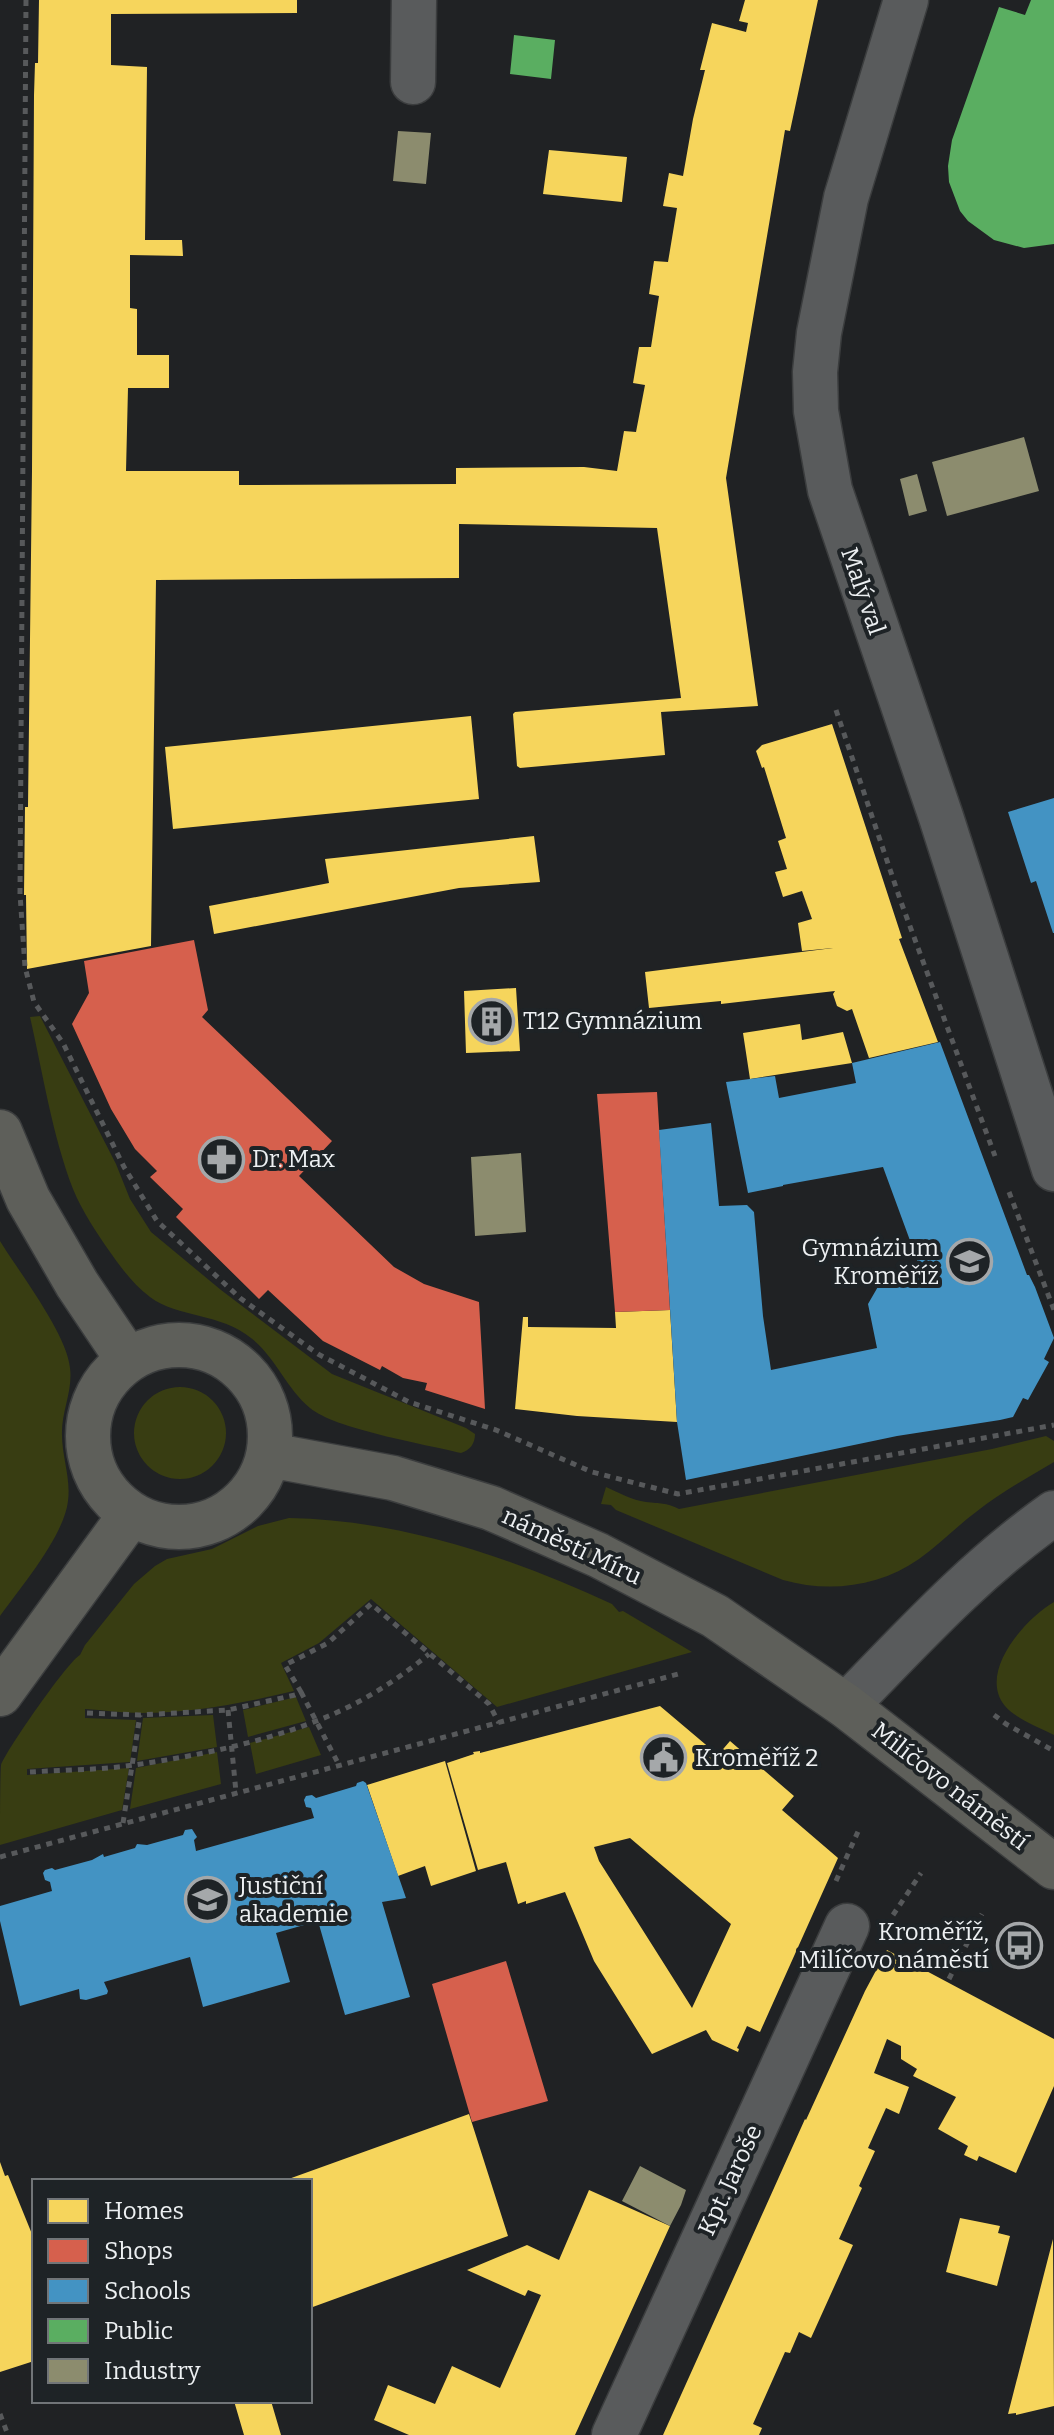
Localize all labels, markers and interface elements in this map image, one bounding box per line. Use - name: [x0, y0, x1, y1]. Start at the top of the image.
- street label: Malý val: [835, 544, 891, 638]
- building icon: T12 Gymnázium: [468, 997, 516, 1045]
- place label: T12 Gymnázium: [523, 1007, 702, 1035]
- pharmacy icon: Dr. Max: [197, 1135, 245, 1183]
- place label: Dr. Max: [252, 1145, 335, 1173]
- place label: Gymnázium Kroměříž: [801, 1234, 939, 1290]
- school or university icon: Gymnázium Kroměříž: [946, 1238, 994, 1286]
- street label: náměstí Míru: [498, 1502, 646, 1591]
- street label: Milíčovo náměstí: [866, 1716, 1034, 1856]
- public building icon: Kroměříž 2: [640, 1734, 688, 1782]
- place label: Kroměříž 2: [695, 1744, 818, 1772]
- place label: Justiční akademie: [238, 1872, 349, 1928]
- school or university icon: Justiční akademie: [184, 1876, 232, 1924]
- place label: Kroměříž, Milíčovo náměstí: [799, 1918, 989, 1974]
- bus stop icon: Kroměříž, Milíčovo náměstí: [996, 1922, 1044, 1970]
- street label: Kpt. Jaroše: [692, 2120, 768, 2240]
- legend: [32, 2179, 312, 2403]
- text: Homes: [104, 2197, 184, 2225]
- text: Shops: [104, 2237, 173, 2265]
- text: Schools: [104, 2277, 191, 2305]
- text: Public: [104, 2317, 173, 2345]
- text: Industry: [104, 2357, 201, 2385]

